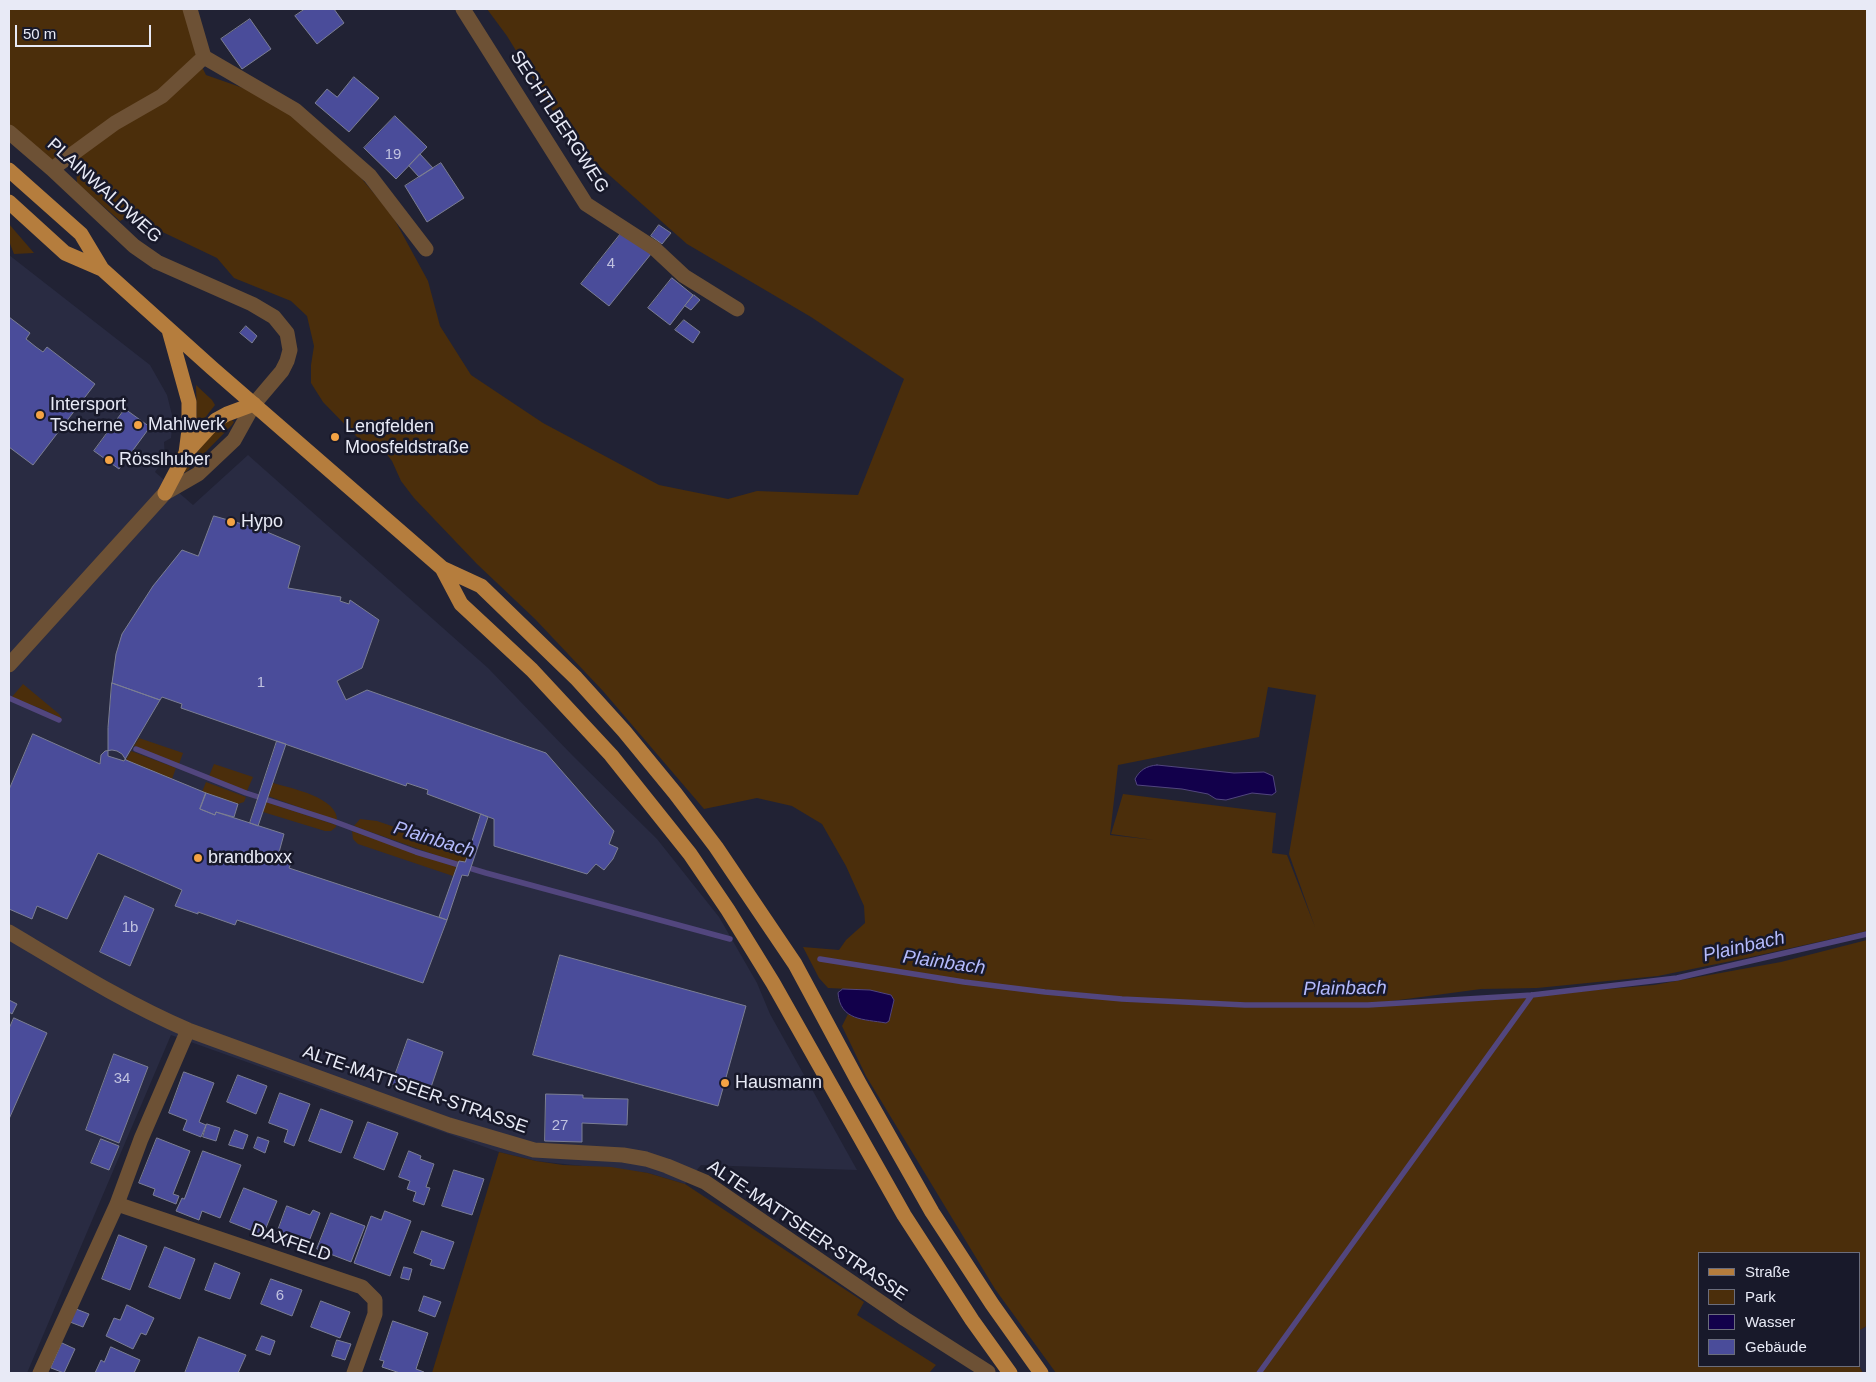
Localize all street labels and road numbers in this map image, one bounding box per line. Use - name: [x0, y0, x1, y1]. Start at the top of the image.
- street label: SECHTLBERGWEG: [505, 47, 613, 197]
- street label: PLAINWALDWEG: [42, 134, 166, 248]
- street label: ALTE-MATTSEER-STRASSE: [300, 1041, 530, 1139]
- street label: ALTE-MATTSEER-STRASSE: [703, 1156, 911, 1306]
- street label: DAXFELD: [248, 1219, 334, 1267]

